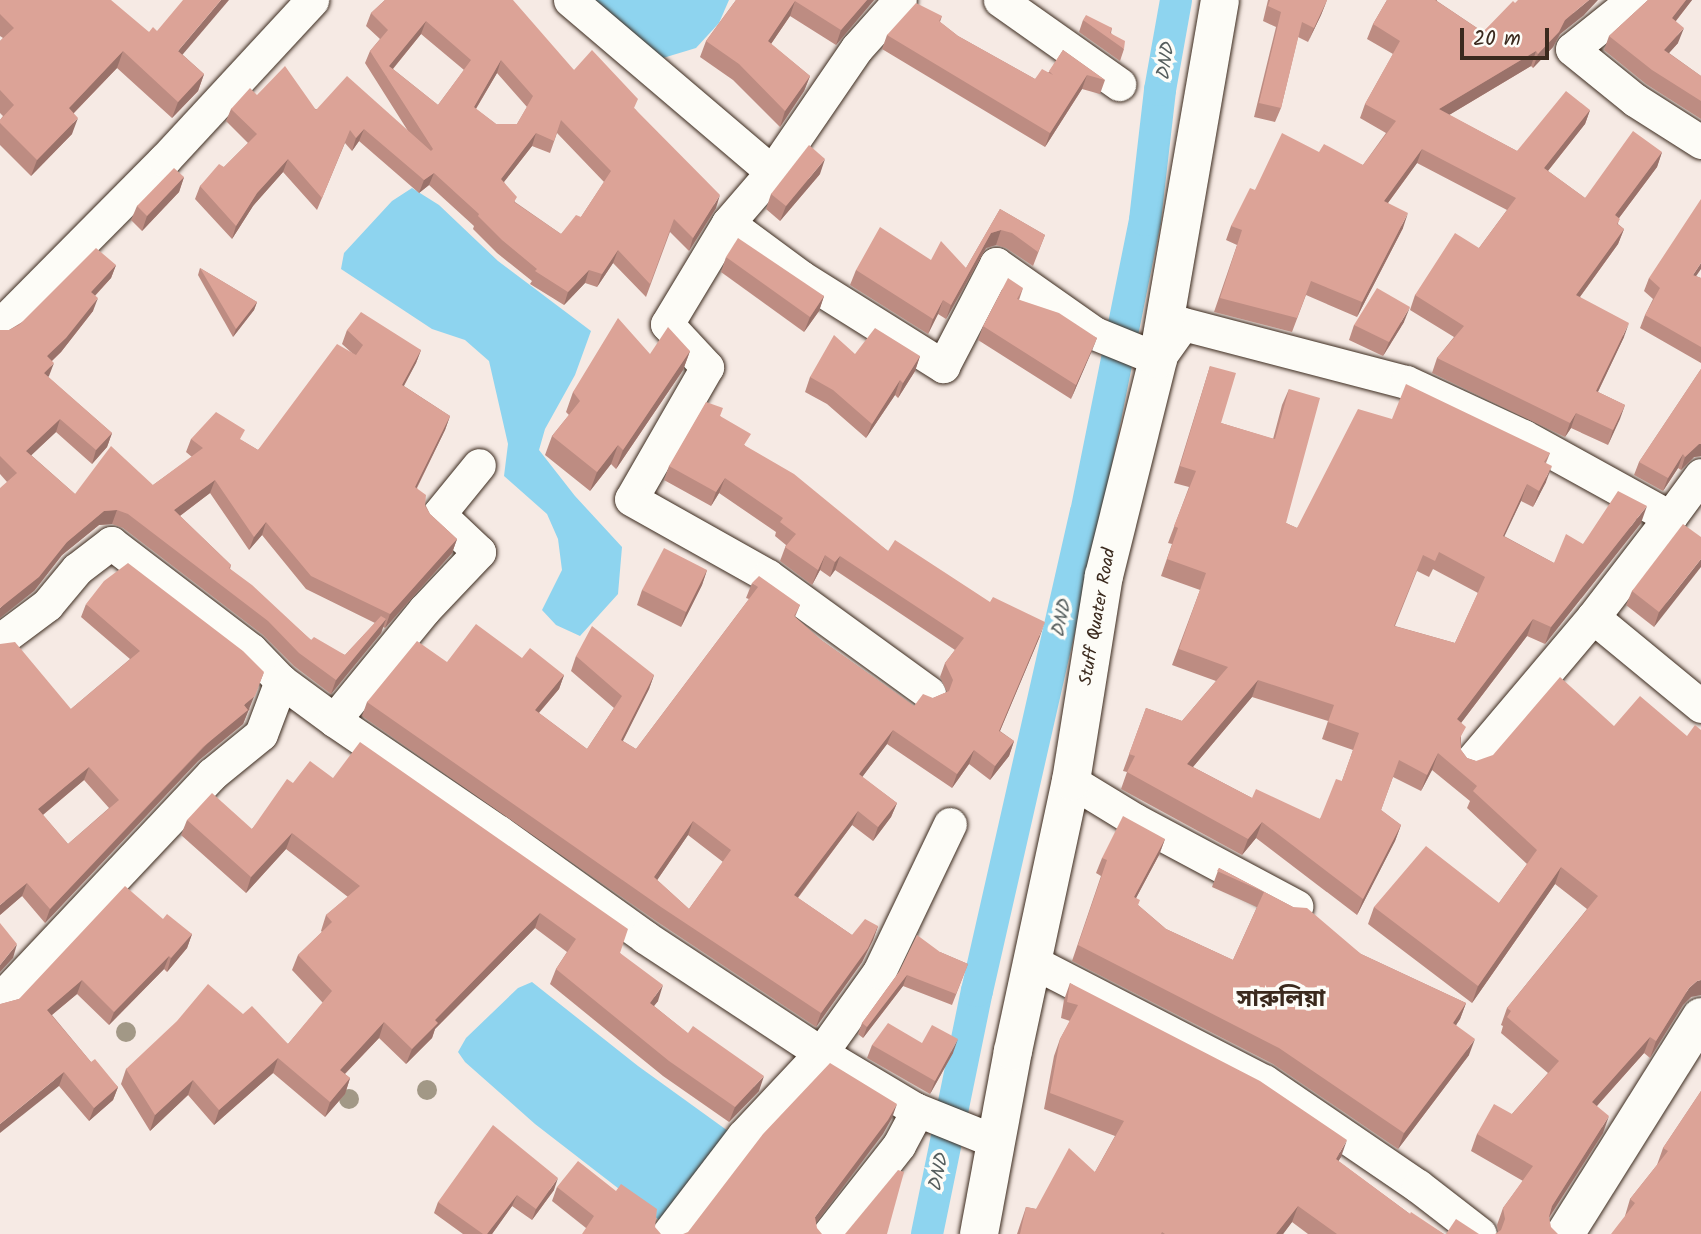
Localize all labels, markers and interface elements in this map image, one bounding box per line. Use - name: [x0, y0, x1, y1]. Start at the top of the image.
- scale bar: [1463, 14, 1552, 58]
- text: 20 m: [1473, 23, 1521, 56]
- water label: DND: [1153, 42, 1181, 82]
- street label: Stuff Quater Road: [1076, 547, 1122, 687]
- water label: DND: [1048, 598, 1078, 640]
- district label: সারুলিয়া: [1237, 986, 1325, 1014]
- water label: DND: [925, 1152, 955, 1194]

